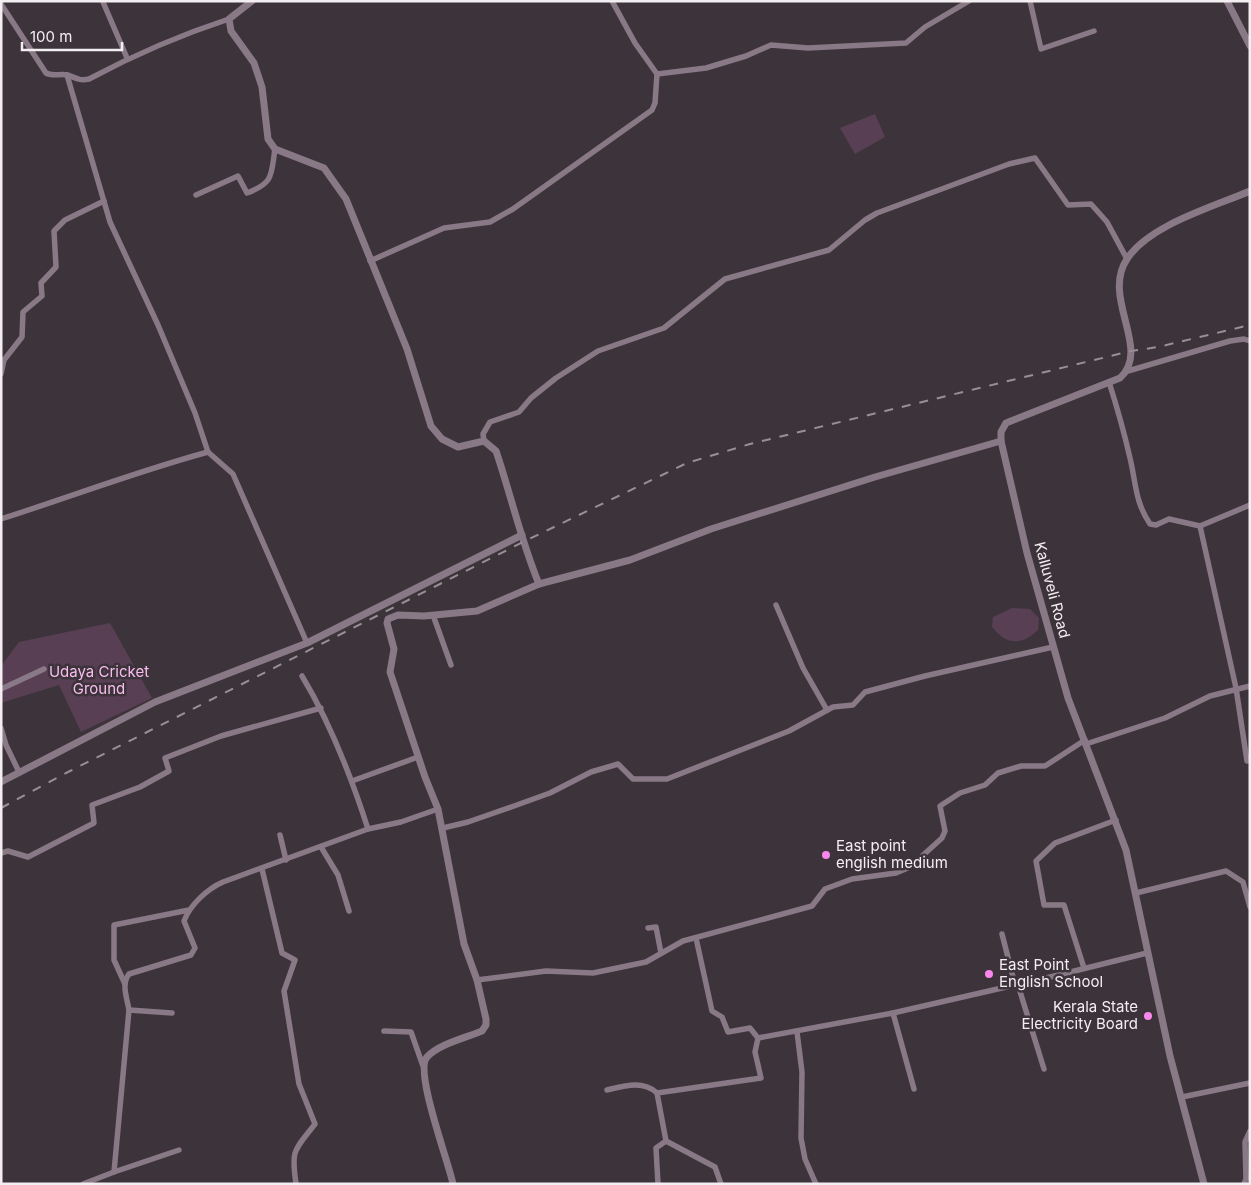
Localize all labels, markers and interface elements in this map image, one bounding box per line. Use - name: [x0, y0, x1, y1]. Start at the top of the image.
- scale bar: [22, 20, 122, 52]
- text: 100 m: [30, 27, 72, 46]
- street label: Kalluveli Road: [1030, 540, 1074, 640]
- park label: Udaya Cricket Ground: [49, 662, 149, 698]
- place label: East point english medium: [836, 836, 948, 872]
- marker: East point english medium: [820, 849, 832, 861]
- place label: East Point English School: [999, 955, 1103, 991]
- marker: East Point English School: [983, 968, 995, 980]
- place label: Kerala State Electricity Board: [1022, 997, 1138, 1033]
- marker: Kerala State Electricity Board: [1142, 1010, 1154, 1022]

